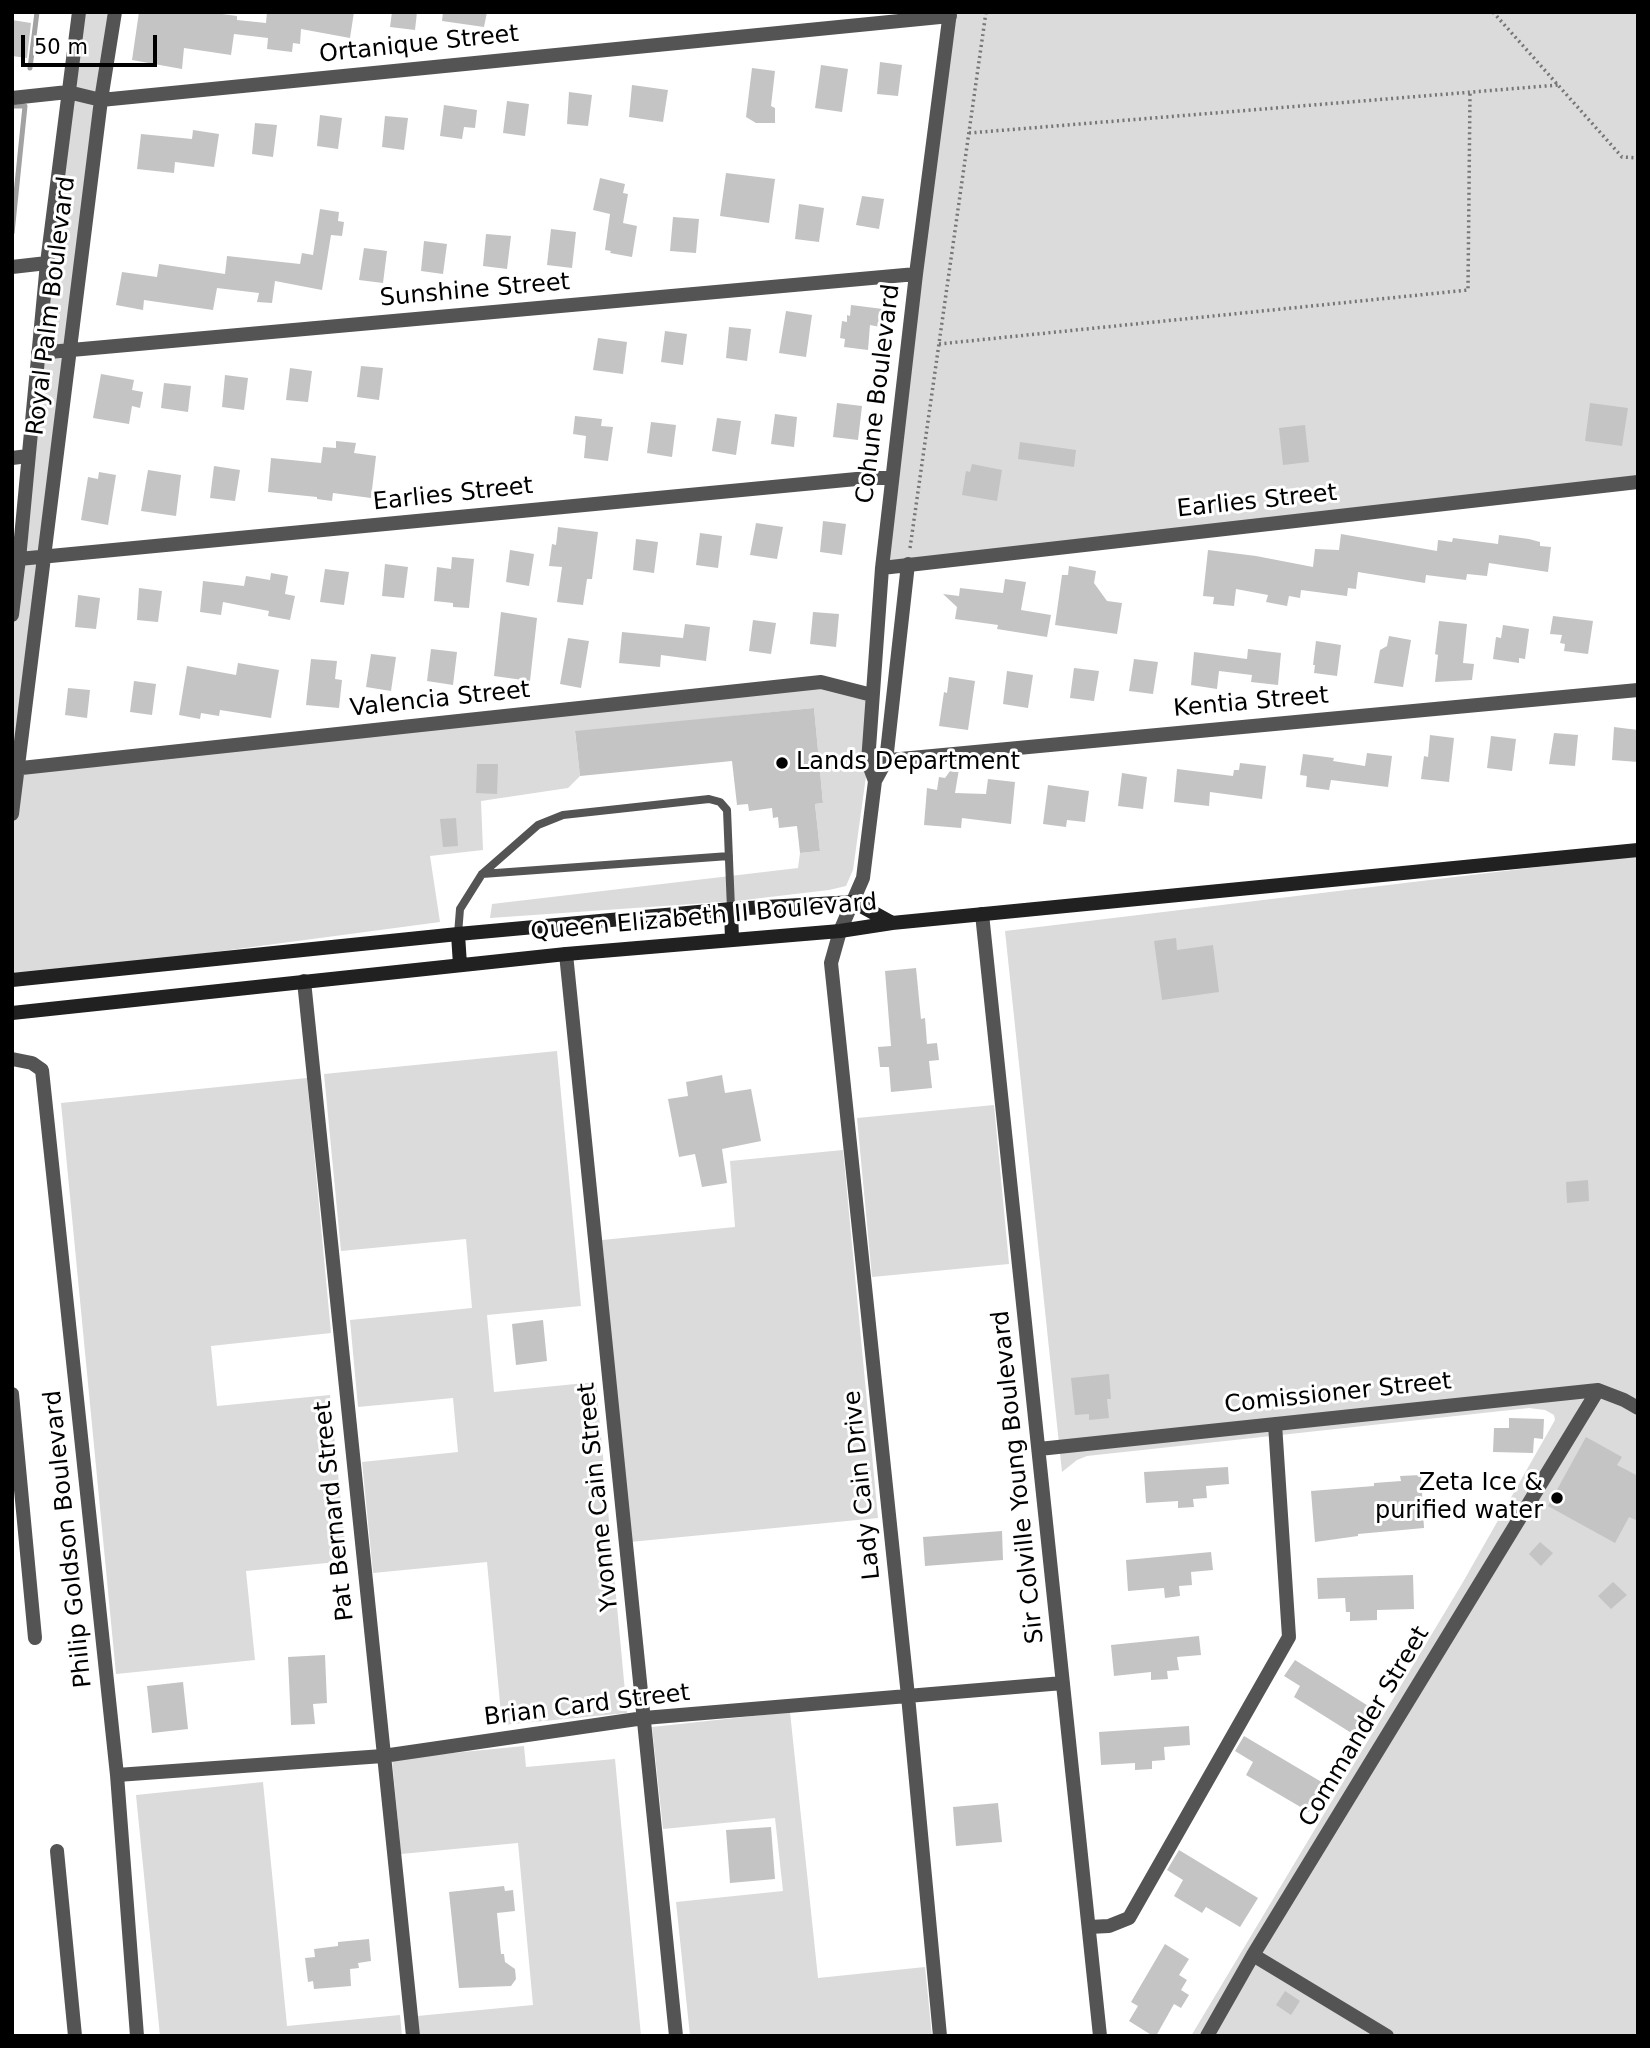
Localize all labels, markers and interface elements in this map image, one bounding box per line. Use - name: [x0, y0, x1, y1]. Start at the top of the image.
- street label: Ortanique Street: [318, 20, 520, 70]
- scale bar: [24, 21, 161, 65]
- text: 50 m: [34, 35, 88, 59]
- street label: Royal Palm Boulevard: [22, 175, 82, 437]
- street label: Sunshine Street: [379, 268, 571, 314]
- street label: Cohune Boulevard: [851, 283, 907, 505]
- street label: Earlies Street: [371, 472, 535, 518]
- street label: Earlies Street: [1175, 479, 1339, 525]
- street label: Valencia Street: [348, 676, 532, 724]
- street label: Kentia Street: [1172, 682, 1330, 724]
- place label: Lands Department: [796, 749, 1020, 777]
- marker: Lands Department: [774, 755, 790, 771]
- street label: Queen Elizabeth II Boulevard: [530, 889, 878, 947]
- street label: Sir Colville Young Boulevard: [987, 1309, 1051, 1645]
- street label: Comissioner Street: [1223, 1368, 1453, 1420]
- street label: Yvonne Cain Street: [573, 1381, 625, 1613]
- street label: Philip Goldson Boulevard: [39, 1389, 99, 1689]
- street label: Lady Cain Drive: [839, 1389, 887, 1581]
- street label: Pat Bernard Street: [309, 1400, 361, 1622]
- place label: Zeta Ice & purified water: [1375, 1470, 1543, 1526]
- marker: Zeta Ice & purified water: [1549, 1490, 1565, 1506]
- street label: Commander Street: [1294, 1622, 1436, 1832]
- street label: Brian Card Street: [482, 1679, 692, 1733]

